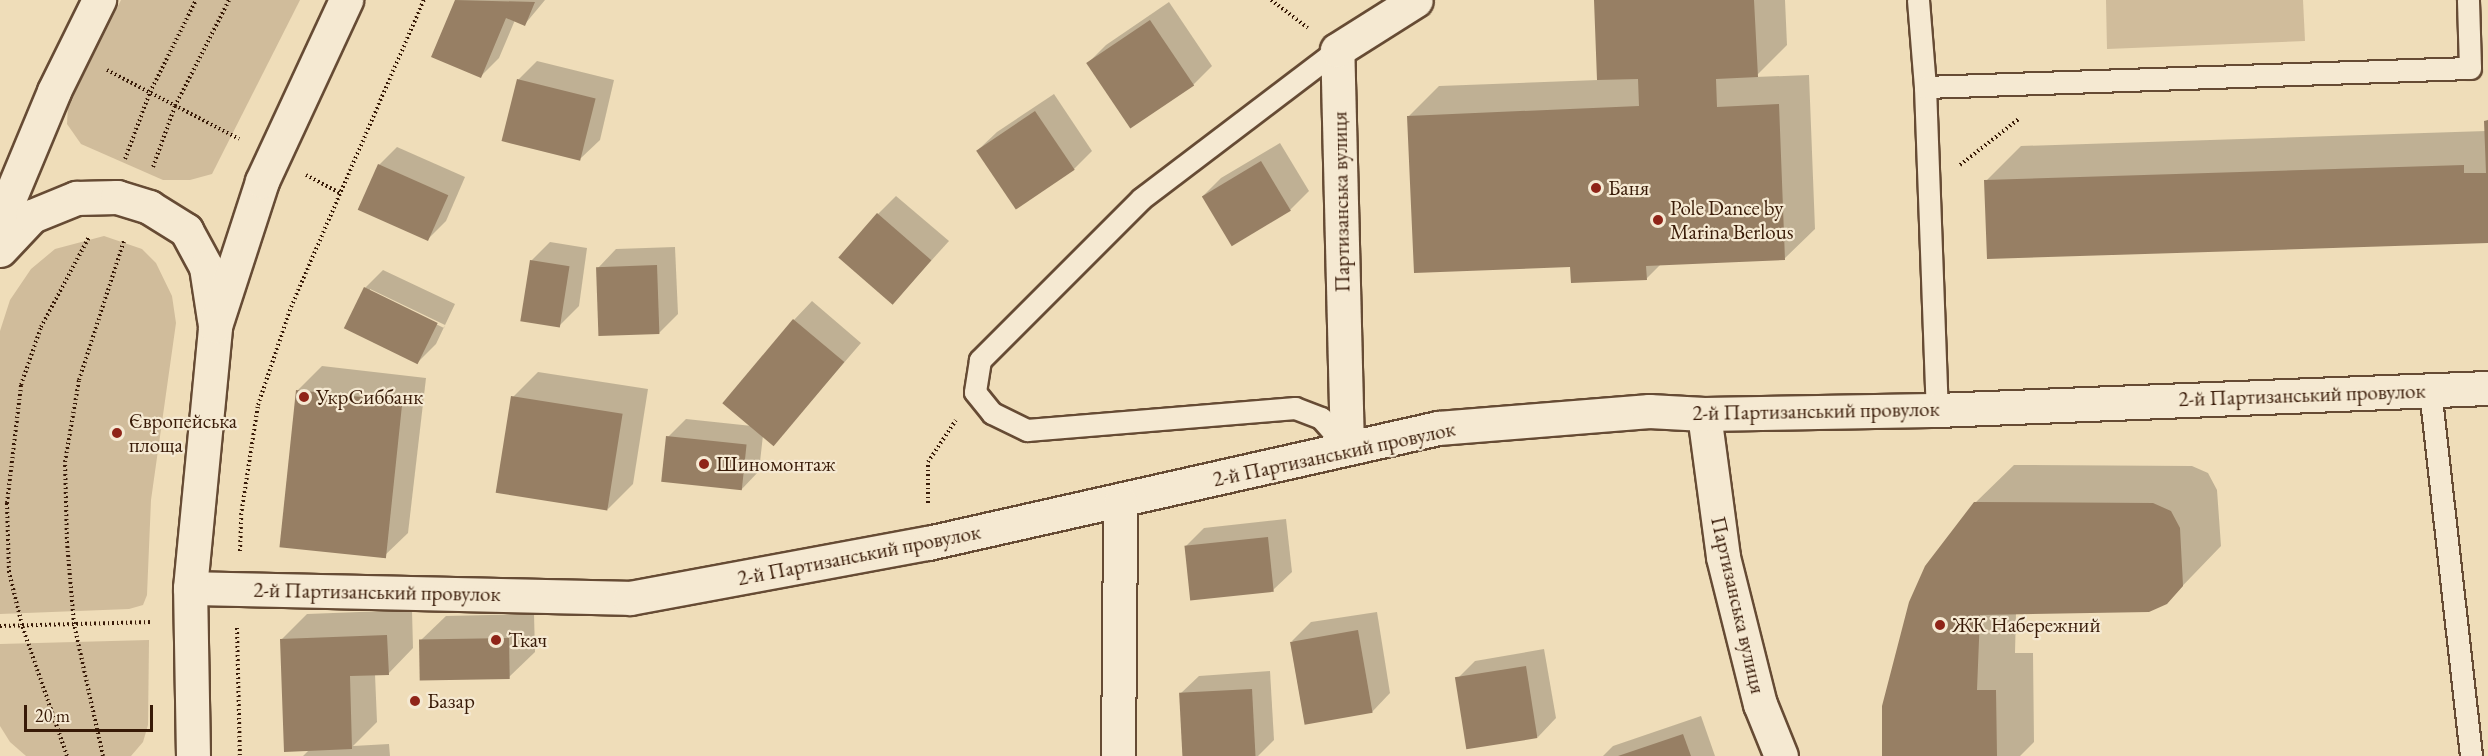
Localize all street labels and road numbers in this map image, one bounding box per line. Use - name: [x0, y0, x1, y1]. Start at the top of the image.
- street label: Партизанська вулиця: [1327, 111, 1355, 293]
- street label: 2-й Партизанський провулок: [2178, 378, 2426, 412]
- street label: 2-й Партизанський провулок: [1692, 396, 1940, 426]
- street label: 2-й Партизанський провулок: [1210, 416, 1458, 492]
- street label: Партизанська вулиця: [1705, 514, 1771, 696]
- street label: 2-й Партизанський провулок: [735, 519, 983, 591]
- street label: 2-й Партизанський провулок: [253, 577, 501, 607]

